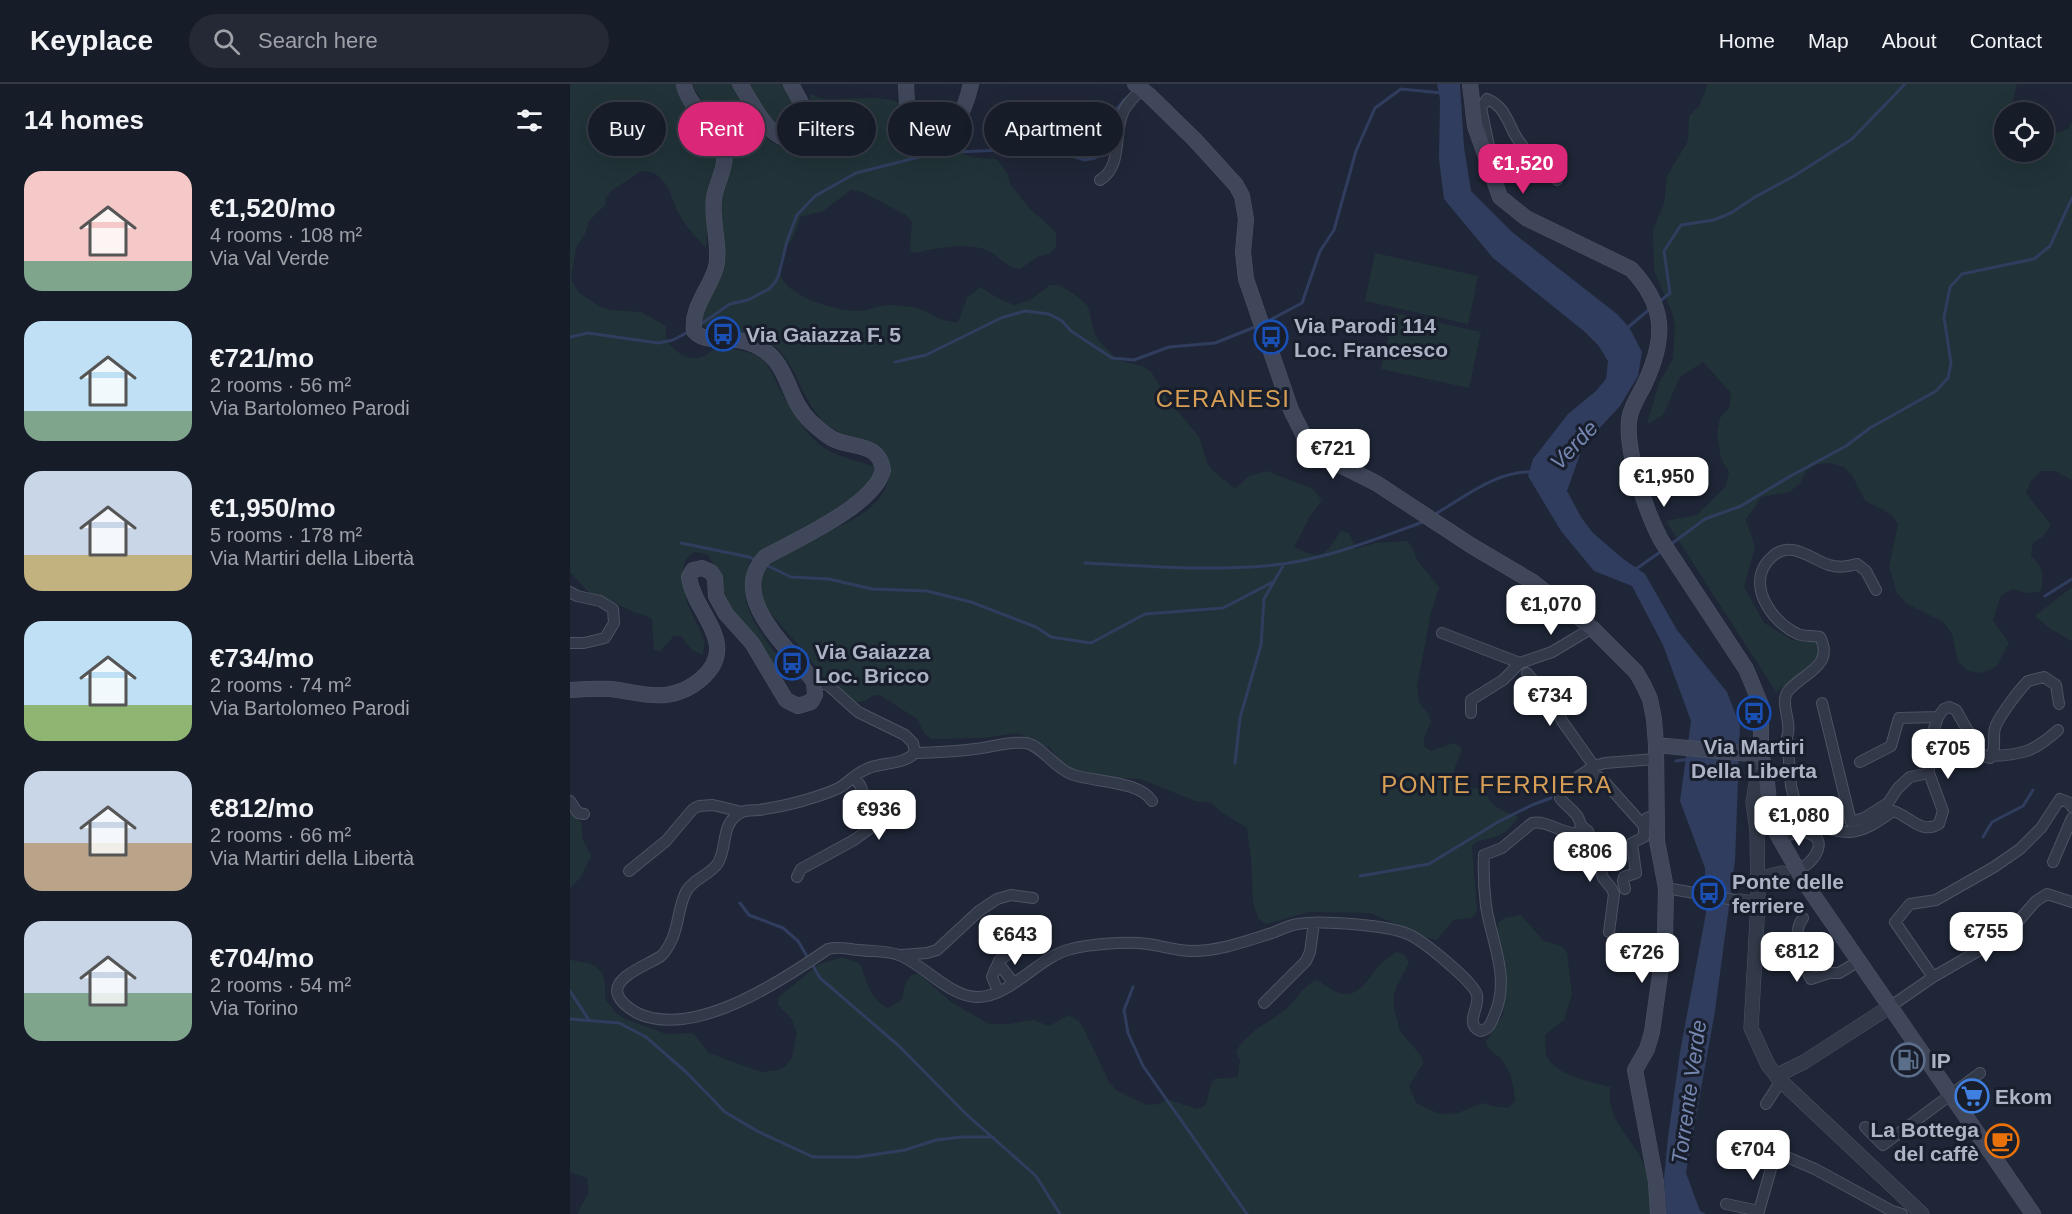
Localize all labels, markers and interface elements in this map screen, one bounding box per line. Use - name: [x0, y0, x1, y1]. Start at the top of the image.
- search box: [189, 14, 609, 68]
- text: Keyplace: [30, 25, 153, 56]
- icon: search: [210, 25, 243, 58]
- text: Search here: [258, 28, 378, 53]
- text: Home: [1719, 29, 1775, 52]
- text: Map: [1808, 29, 1849, 52]
- text: About: [1882, 29, 1937, 52]
- text: Contact: [1970, 29, 2042, 52]
- chip: Buy: [588, 102, 666, 156]
- chip: Rent: [678, 102, 765, 156]
- chip: Filters: [777, 102, 876, 156]
- chip: New: [888, 102, 972, 156]
- chip: Apartment: [984, 102, 1123, 156]
- map controls: [1994, 102, 2054, 162]
- button: locate: [1994, 102, 2054, 162]
- icon: filters: [513, 104, 546, 137]
- text: 14 homes: [24, 105, 144, 135]
- pin: €1,520: [1474, 144, 1572, 195]
- text: €1,520: [1492, 152, 1554, 174]
- text: €1,520/mo: [210, 193, 336, 223]
- icon: home: [72, 195, 144, 267]
- text: 4 rooms · 108 m²: [210, 224, 362, 246]
- text: Via Val Verde: [210, 247, 329, 269]
- place label: Via Parodi 114 Loc. Francesco: [1294, 314, 1448, 361]
- bus stop icon: Via Gaiazza F. 5: [705, 316, 741, 352]
- bus stop icon: Via Parodi 114 Loc. Francesco: [1253, 319, 1289, 355]
- place label: Via Gaiazza F. 5: [746, 323, 901, 346]
- text: €721/mo: [210, 343, 314, 373]
- icon: home: [72, 345, 144, 417]
- text: 2 rooms · 56 m²: [210, 374, 351, 396]
- district label: CERANESI: [1156, 385, 1290, 412]
- text: Via Bartolomeo Parodi: [210, 397, 410, 419]
- water label: Verde: [1545, 415, 1603, 475]
- pin: €721: [1297, 429, 1369, 480]
- text: €721: [1311, 437, 1355, 459]
- pin: €1,950: [1615, 457, 1713, 508]
- text: €1,950: [1633, 465, 1695, 487]
- text: €1,950/mo: [210, 493, 336, 523]
- icon: home: [72, 495, 144, 567]
- text: 5 rooms · 178 m²: [210, 524, 362, 546]
- text: Via Martiri della Libertà: [210, 547, 414, 569]
- pin: €1,070: [1502, 585, 1600, 636]
- text: €1,070: [1520, 593, 1582, 615]
- place label: Via Gaiazza Loc. Bricco: [815, 640, 931, 687]
- text: €734/mo: [210, 643, 314, 673]
- icon: home: [72, 645, 144, 717]
- bus stop icon: Via Gaiazza Loc. Bricco: [774, 645, 810, 681]
- text: 2 rooms · 74 m²: [210, 674, 351, 696]
- pin: €734: [1514, 676, 1586, 727]
- text: €734: [1528, 684, 1572, 706]
- bus stop icon: Via Martiri Della Liberta: [1736, 695, 1772, 731]
- text: Via Bartolomeo Parodi: [210, 697, 410, 719]
- pin: €705: [1912, 729, 1984, 780]
- place label: Via Martiri Della Liberta: [1691, 735, 1817, 782]
- text: €705: [1926, 737, 1970, 759]
- district label: PONTE FERRIERA: [1381, 771, 1613, 798]
- pin: €936: [843, 790, 915, 841]
- text: €812/mo: [210, 793, 314, 823]
- icon: home: [72, 795, 144, 867]
- pin: €1,080: [1750, 796, 1848, 847]
- text: €936: [857, 798, 901, 820]
- text: €1,080: [1768, 804, 1830, 826]
- text: 2 rooms · 66 m²: [210, 824, 351, 846]
- pin: €806: [1554, 832, 1626, 883]
- text: €806: [1568, 840, 1612, 862]
- text: Via Martiri della Libertà: [210, 847, 414, 869]
- place label: Ponte delle ferriere: [1732, 870, 1844, 917]
- bus stop icon: Ponte delle ferriere: [1691, 875, 1727, 911]
- pin: €755: [1950, 912, 2022, 963]
- pin: €643: [979, 915, 1051, 966]
- text: €755: [1964, 920, 2008, 942]
- text: €643: [993, 923, 1037, 945]
- pin: €812: [1761, 932, 1833, 983]
- pin: €726: [1606, 933, 1678, 984]
- text: €812: [1775, 940, 1819, 962]
- text: €726: [1620, 941, 1664, 963]
- text: €704/mo: [210, 943, 314, 973]
- icon: home: [72, 945, 144, 1017]
- text: 2 rooms · 54 m²: [210, 974, 351, 996]
- text: Via Torino: [210, 997, 298, 1019]
- water label: Torrente Verde: [1667, 1018, 1711, 1166]
- fuel station icon: IP: [1890, 1042, 1926, 1078]
- place label: IP: [1931, 1049, 1951, 1072]
- supermarket icon: Ekom: [1954, 1078, 1990, 1114]
- place label: Ekom: [1995, 1085, 2052, 1108]
- place label: La Bottega del caffè: [1870, 1118, 1979, 1165]
- cafe icon: La Bottega del caffè: [1984, 1123, 2020, 1159]
- pin: €704: [1717, 1130, 1789, 1181]
- text: €704: [1731, 1138, 1775, 1160]

